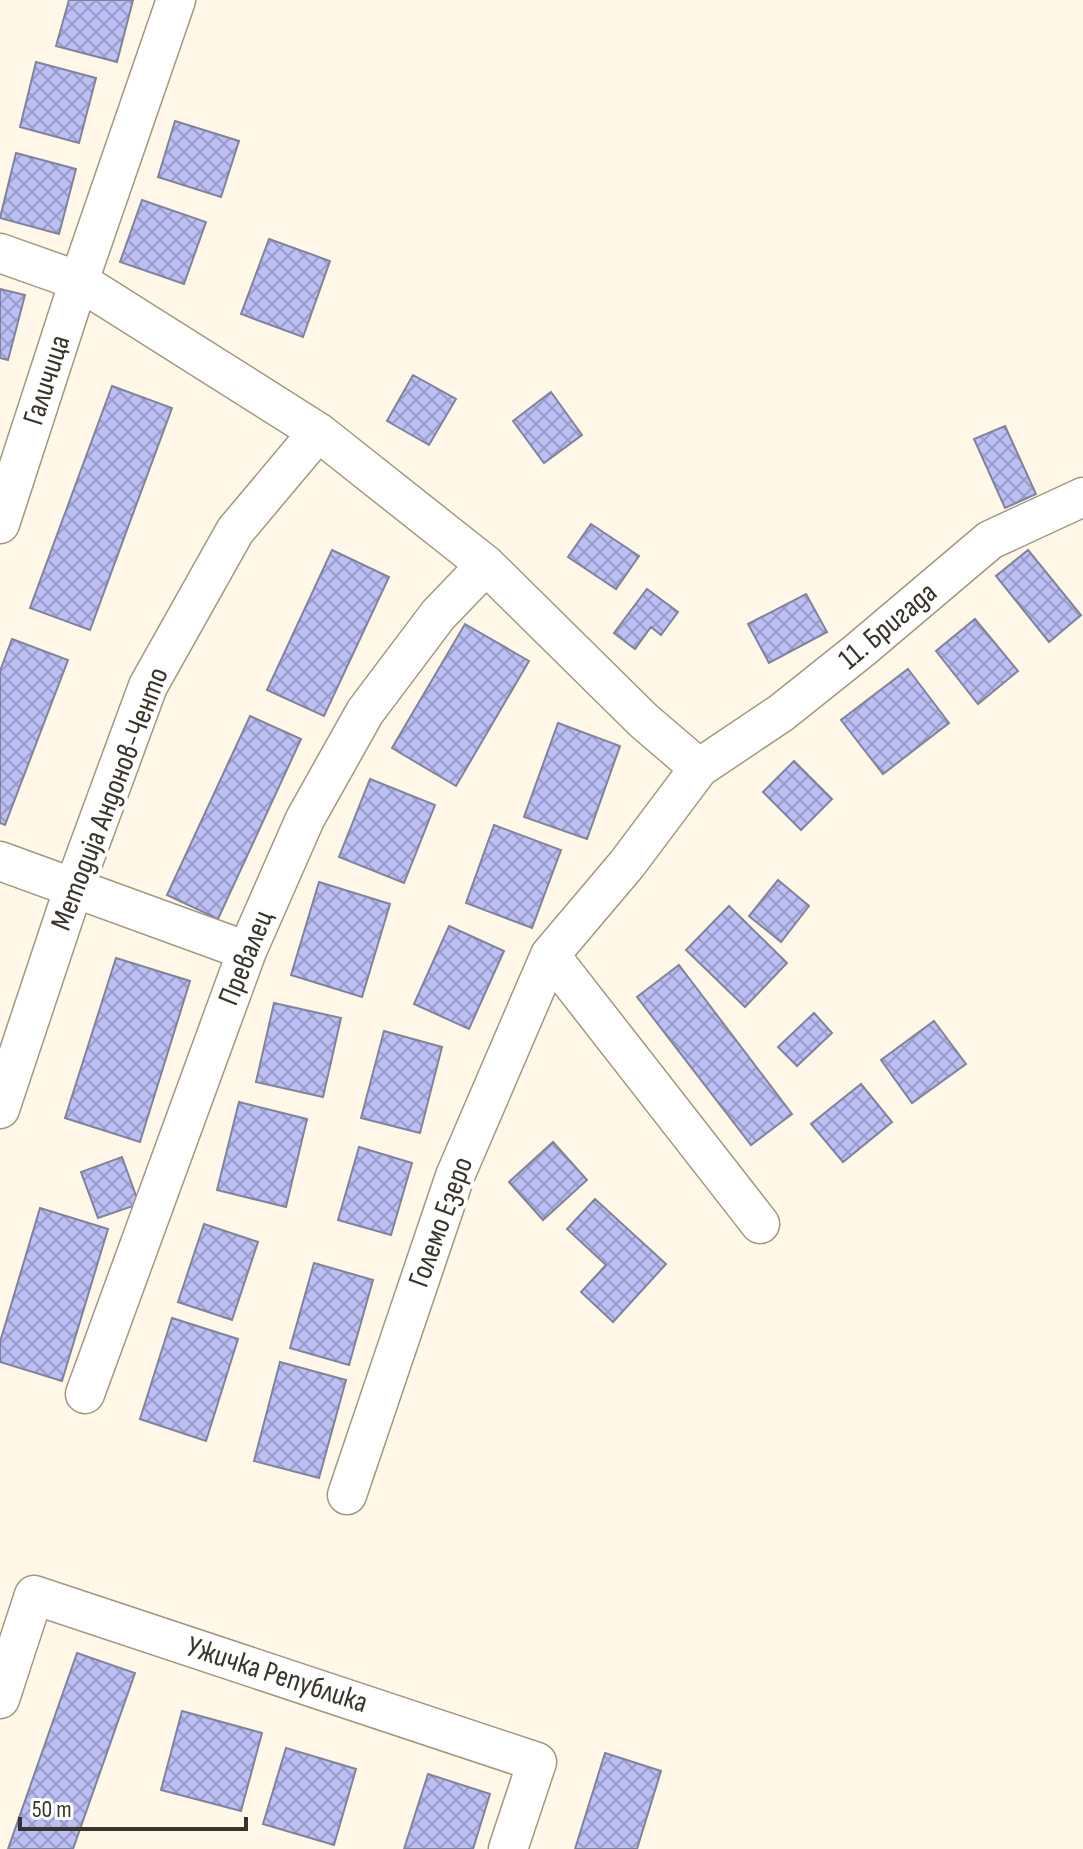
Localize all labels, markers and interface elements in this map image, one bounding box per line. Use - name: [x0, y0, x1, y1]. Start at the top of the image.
- street label: Галичица: [16, 331, 78, 429]
- street label: 11. Бригада: [832, 575, 944, 677]
- street label: Методија Андонов-Ченто: [43, 663, 177, 935]
- street label: Превалец: [211, 905, 281, 1011]
- street label: Големо Езеро: [401, 1152, 481, 1292]
- street label: Ужичка Република: [182, 1629, 372, 1721]
- scale bar: [20, 1781, 246, 1831]
- text: 50 m: [32, 1795, 72, 1824]

